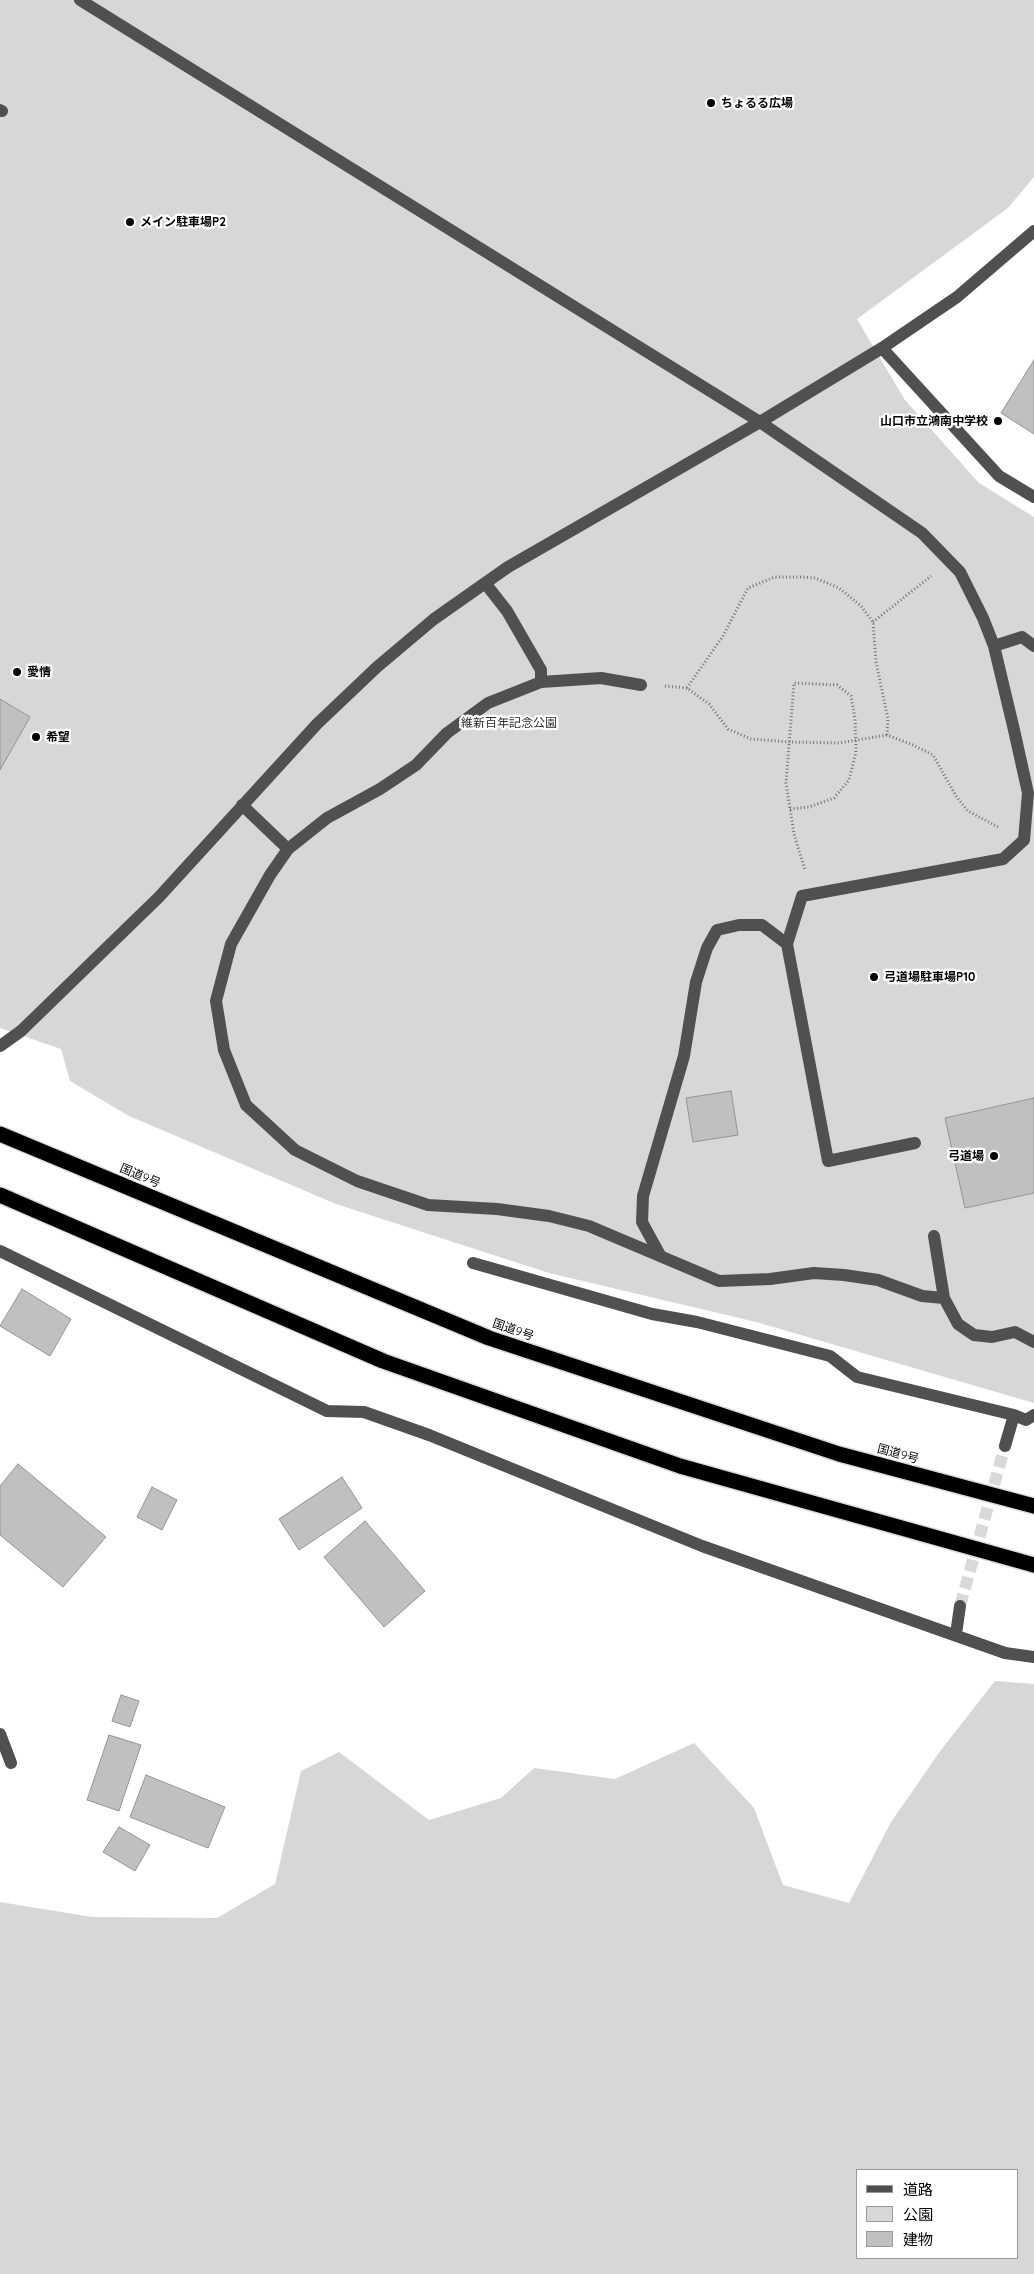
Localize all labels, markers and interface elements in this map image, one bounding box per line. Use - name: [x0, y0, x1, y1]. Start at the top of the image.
- place label: ちょるる広場: [721, 96, 793, 110]
- marker: ちょるる広場: [705, 97, 717, 109]
- place label: メイン駐車場P2: [140, 215, 226, 229]
- marker: メイン駐車場P2: [124, 216, 136, 228]
- place label: 山口市立鴻南中学校: [880, 414, 988, 428]
- marker: 山口市立鴻南中学校: [992, 415, 1004, 427]
- place label: 愛情: [27, 665, 51, 679]
- marker: 愛情: [11, 666, 23, 678]
- park label: 維新百年記念公園: [461, 716, 557, 730]
- place label: 希望: [46, 730, 70, 744]
- marker: 希望: [30, 731, 42, 743]
- place label: 弓道場駐車場P10: [884, 970, 975, 984]
- marker: 弓道場駐車場P10: [868, 971, 880, 983]
- place label: 弓道場: [948, 1149, 984, 1163]
- marker: 弓道場: [988, 1150, 1000, 1162]
- street label: 国道9号: [118, 1161, 162, 1191]
- street label: 国道9号: [490, 1316, 536, 1344]
- street label: 国道9号: [876, 1442, 920, 1466]
- legend: [856, 2169, 1019, 2259]
- text: 道路: [903, 2180, 933, 2199]
- text: 公園: [903, 2205, 933, 2224]
- text: 建物: [903, 2230, 933, 2249]

